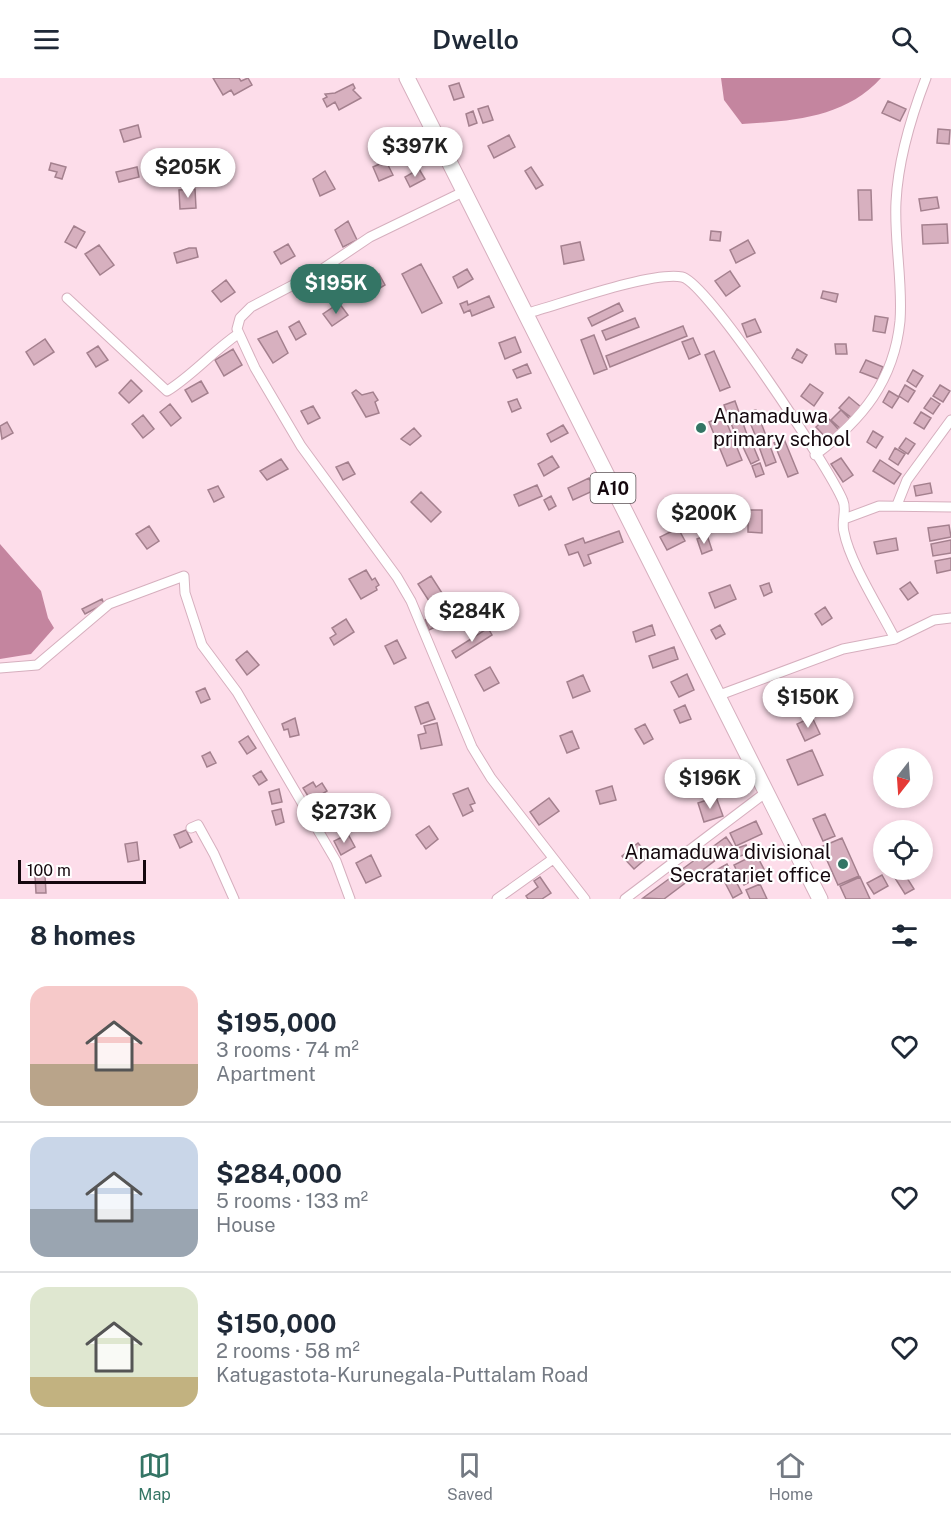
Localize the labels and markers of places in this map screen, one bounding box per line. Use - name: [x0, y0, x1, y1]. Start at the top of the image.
- pin: $397K: [373, 127, 457, 178]
- pin: $205K: [146, 148, 230, 199]
- pin: $195K: [294, 264, 378, 315]
- place label: Anamaduwa primary school: [713, 404, 851, 451]
- marker: Anamaduwa primary school: [694, 421, 708, 435]
- pin: $200K: [662, 494, 746, 545]
- pin: $284K: [430, 592, 514, 643]
- pin: $150K: [766, 678, 850, 729]
- pin: $196K: [668, 759, 752, 810]
- pin: $273K: [302, 793, 386, 844]
- place label: Anamaduwa divisional Secratariet office: [624, 840, 831, 887]
- marker: Anamaduwa divisional Secratariet office: [836, 857, 850, 871]

